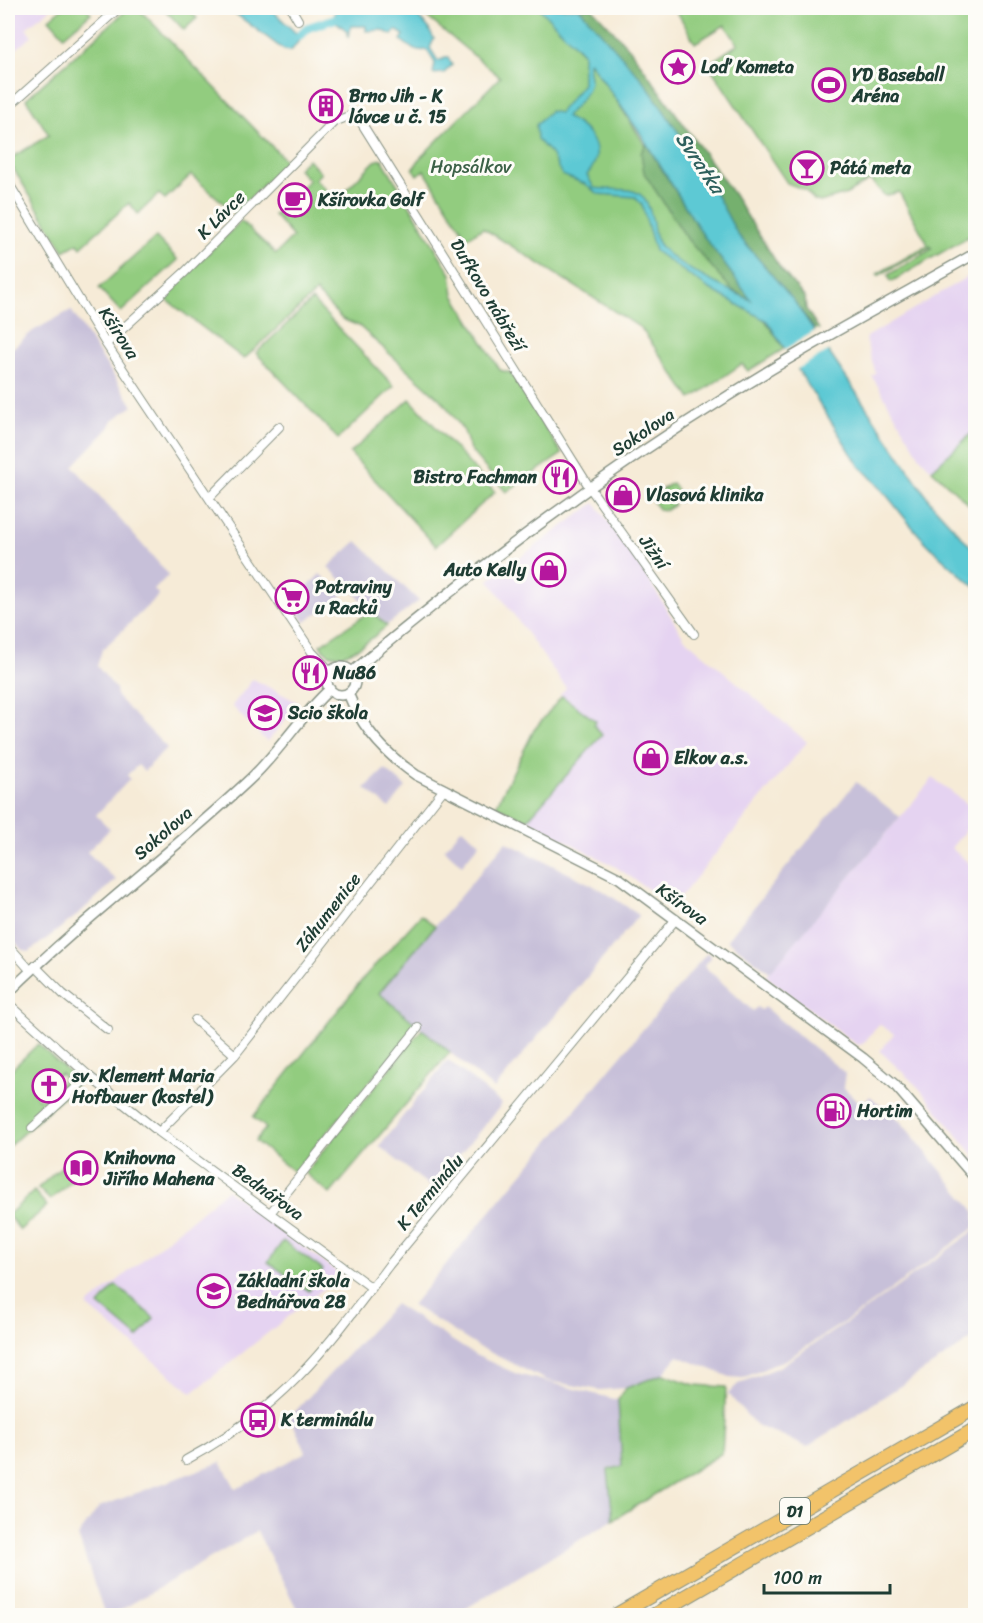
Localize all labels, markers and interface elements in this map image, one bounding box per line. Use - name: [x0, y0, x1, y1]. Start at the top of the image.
- place icon: Loď Kometa: [660, 49, 696, 85]
- place label: Loď Kometa: [701, 51, 794, 83]
- place label: YD Baseball Aréna: [851, 59, 945, 112]
- sports icon: YD Baseball Aréna: [811, 67, 847, 103]
- place label: Brno Jih - K lávce u č. 15: [348, 80, 447, 133]
- building icon: Brno Jih - K lávce u č. 15: [308, 88, 344, 124]
- water label: Svratka: [666, 125, 735, 204]
- bar icon: Pátá meta: [789, 150, 825, 186]
- park label: Hopsálkov: [431, 151, 512, 183]
- place label: Pátá meta: [830, 152, 912, 184]
- cafe icon: Kšírovka Golf: [277, 182, 313, 218]
- street label: K Lávce: [189, 183, 253, 247]
- place label: Kšírovka Golf: [317, 184, 426, 216]
- street label: Dufkovo nábřeží: [441, 232, 536, 360]
- street label: Kšírova: [90, 300, 149, 367]
- street label: Sokolova: [605, 399, 681, 465]
- restaurant icon: Bistro Fachman: [542, 459, 578, 495]
- place label: Bistro Fachman: [414, 461, 537, 493]
- shop icon: Vlasová klinika: [605, 477, 641, 513]
- place label: Vlasová klinika: [646, 479, 764, 511]
- street label: Jižní: [630, 527, 679, 578]
- shop icon: Auto Kelly: [531, 552, 567, 588]
- place label: Auto Kelly: [443, 554, 527, 586]
- place label: Potraviny u Racků: [315, 571, 392, 624]
- supermarket icon: Potraviny u Racků: [274, 579, 310, 615]
- restaurant icon: Nu86: [292, 655, 328, 691]
- place label: Nu86: [332, 657, 376, 689]
- school or university icon: Scio škola: [247, 695, 283, 731]
- place label: Scio škola: [287, 697, 368, 729]
- shop icon: Elkov a.s.: [633, 740, 669, 776]
- place label: Elkov a.s.: [674, 742, 749, 774]
- street label: Sokolova: [126, 798, 200, 868]
- street label: Záhumenice: [286, 865, 370, 959]
- street label: Kšírova: [649, 874, 716, 935]
- place label: sv. Klement Maria Hofbauer (kostel): [71, 1060, 215, 1113]
- church icon: sv. Klement Maria Hofbauer (kostel): [31, 1068, 67, 1104]
- fuel station icon: Hortim: [816, 1093, 852, 1129]
- place label: Hortim: [856, 1095, 913, 1127]
- place label: Knihovna Jiřího Mahena: [103, 1142, 215, 1195]
- street label: K Terminálu: [388, 1146, 472, 1238]
- library icon: Knihovna Jiřího Mahena: [63, 1150, 99, 1186]
- street label: Bednářova: [225, 1155, 311, 1229]
- place label: Základní škola Bednářova 28: [236, 1265, 350, 1318]
- school or university icon: Základní škola Bednářova 28: [196, 1273, 232, 1309]
- bus stop icon: K terminálu: [240, 1402, 276, 1438]
- place label: K terminálu: [280, 1404, 374, 1436]
- road number: D1: [780, 1498, 810, 1524]
- scale bar: [764, 1557, 890, 1595]
- text: 100 m: [773, 1562, 822, 1594]

